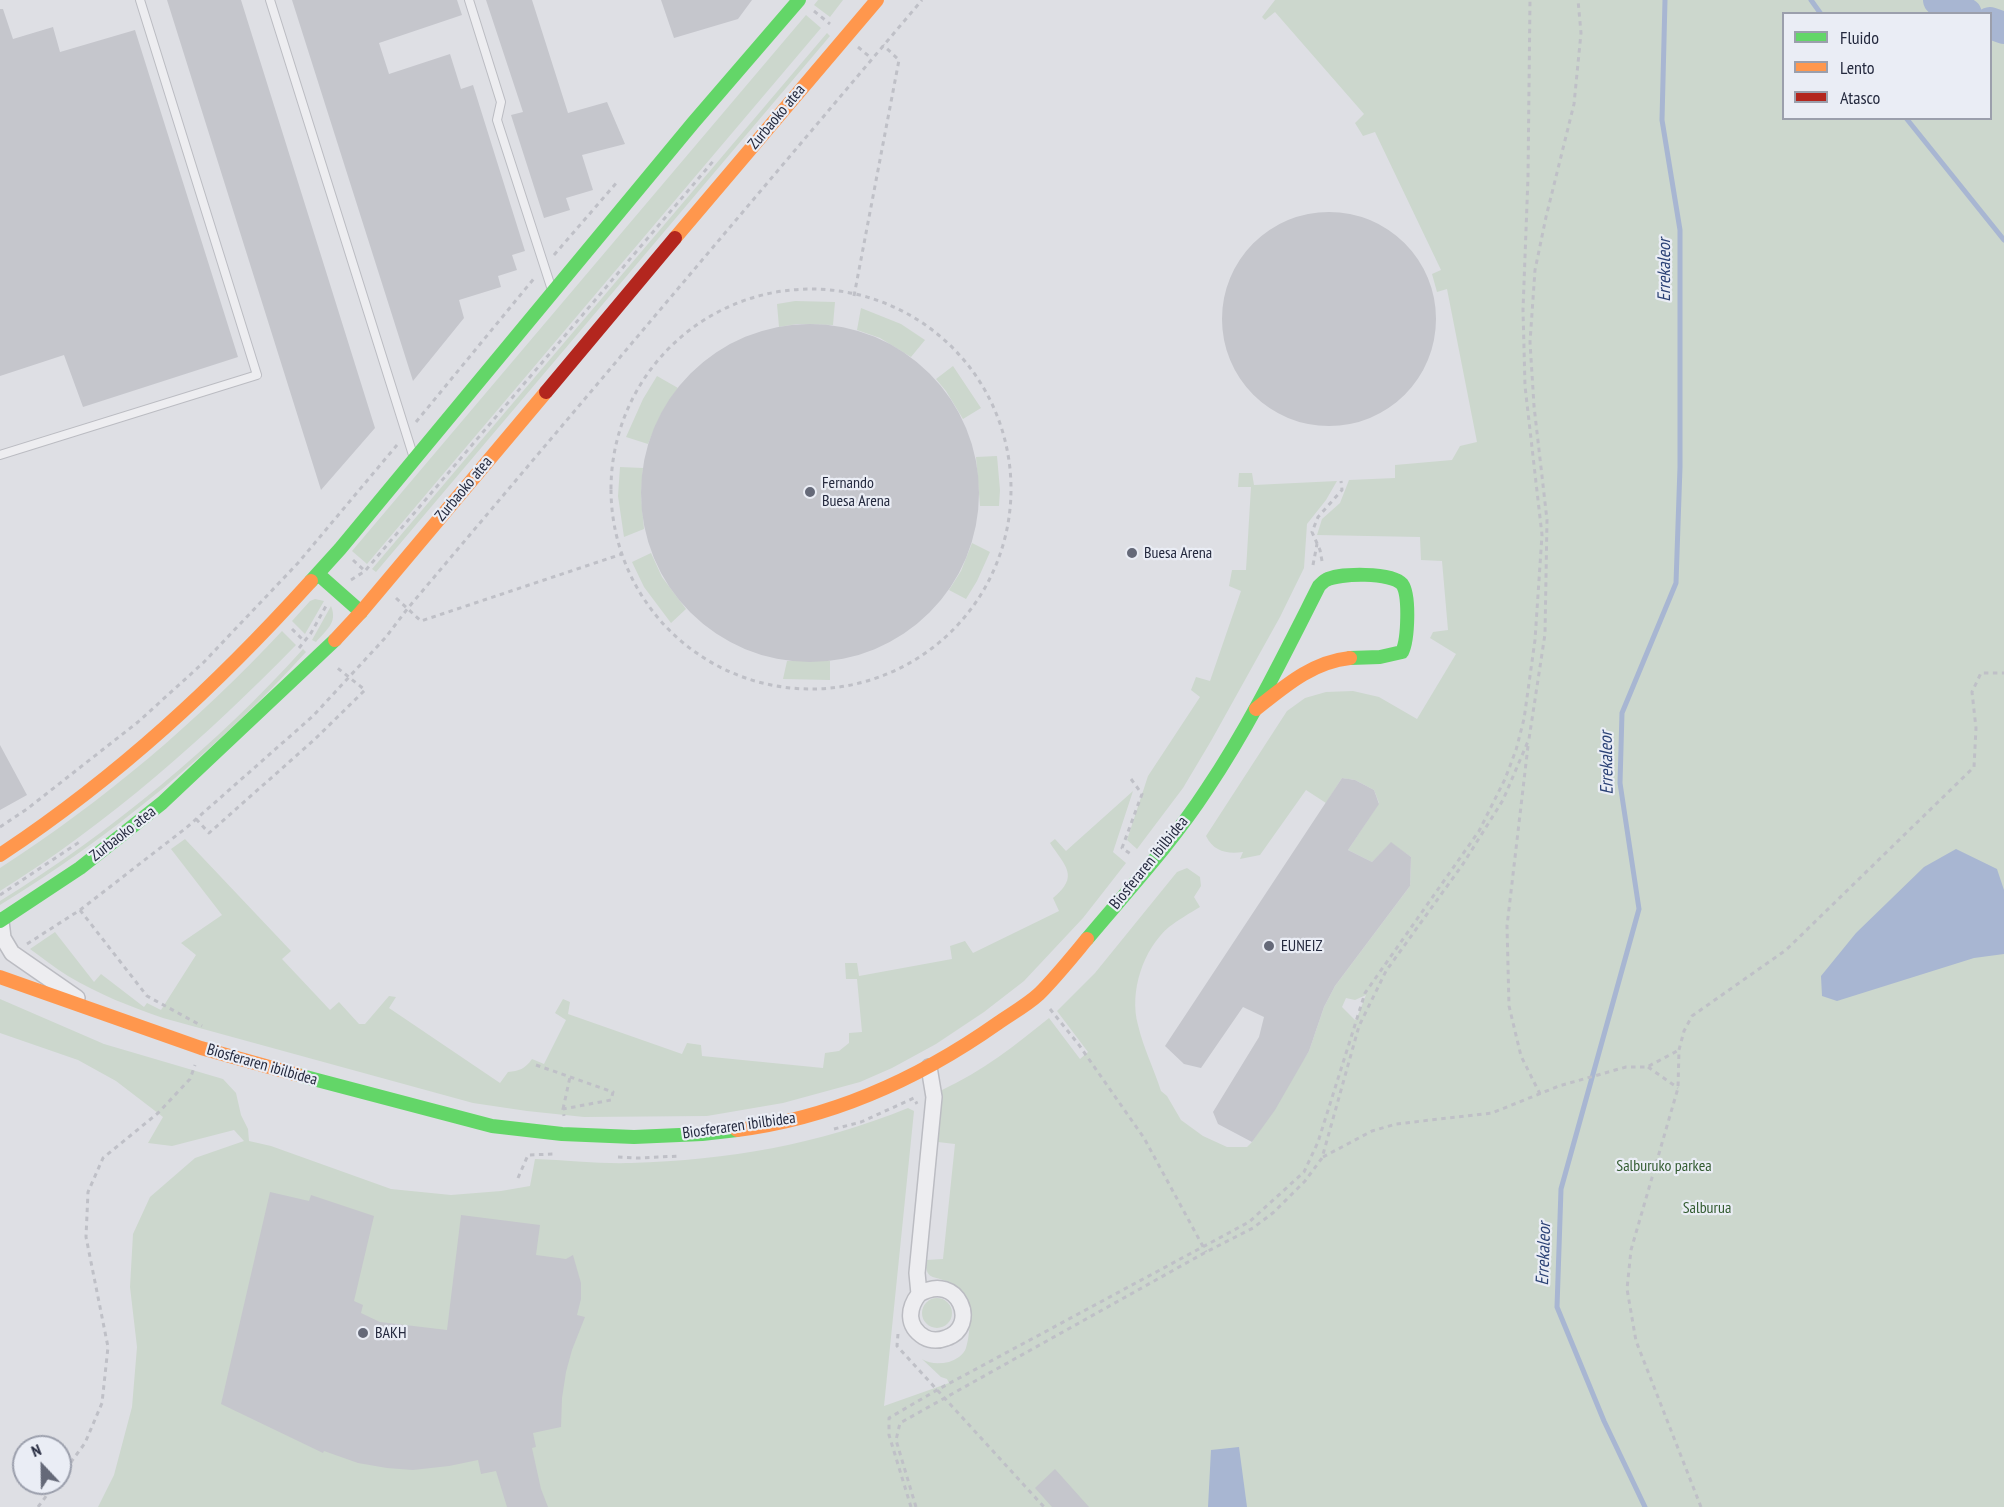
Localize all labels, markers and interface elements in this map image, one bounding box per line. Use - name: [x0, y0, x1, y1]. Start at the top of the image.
- legend: [1782, 12, 1992, 120]
- text: Fluido: [1840, 26, 1879, 49]
- text: Lento: [1840, 56, 1875, 79]
- street label: Zurbaoko atea: [744, 81, 810, 153]
- text: Atasco: [1840, 86, 1880, 109]
- water label: Errekaleor: [1654, 238, 1676, 302]
- street label: Zurbaoko atea: [431, 453, 497, 525]
- place label: Fernando Buesa Arena: [822, 473, 890, 511]
- marker: Fernando Buesa Arena: [803, 485, 817, 499]
- place label: Buesa Arena: [1144, 543, 1212, 563]
- marker: Buesa Arena: [1125, 546, 1139, 560]
- water label: Errekaleor: [1596, 731, 1618, 795]
- street label: Zurbaoko atea: [86, 802, 160, 866]
- street label: Biosferaren ibilbidea: [1106, 813, 1192, 913]
- place label: EUNEIZ: [1281, 936, 1322, 956]
- marker: EUNEIZ: [1262, 939, 1276, 953]
- street label: Biosferaren ibilbidea: [205, 1040, 319, 1090]
- street label: Biosferaren ibilbidea: [681, 1109, 797, 1143]
- park label: Salburuko parkea: [1616, 1156, 1712, 1176]
- park label: Salburua: [1683, 1198, 1731, 1218]
- water label: Errekaleor: [1532, 1222, 1556, 1286]
- place label: BAKH: [375, 1323, 407, 1343]
- marker: BAKH: [356, 1326, 370, 1340]
- north arrow: [12, 1435, 72, 1495]
- text: N: [28, 1439, 44, 1461]

